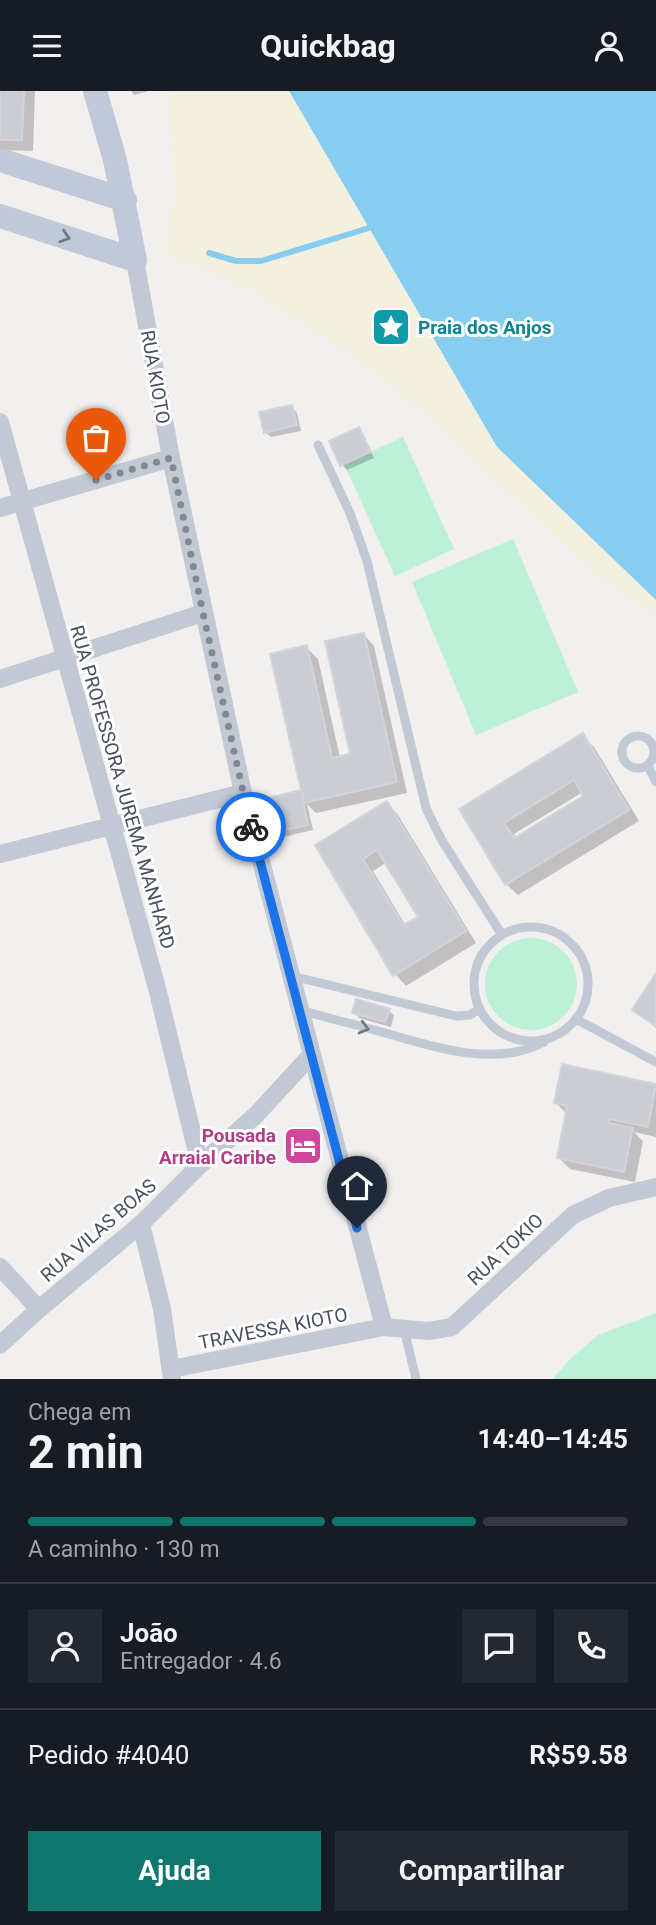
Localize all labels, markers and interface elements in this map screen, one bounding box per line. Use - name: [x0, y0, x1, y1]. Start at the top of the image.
- icon: menu: [28, 27, 66, 65]
- text: Quickbag: [260, 27, 396, 65]
- icon: person: [590, 27, 628, 65]
- one-way arrow: [58, 229, 71, 243]
- place icon: Praia dos Anjos: [370, 306, 412, 348]
- place label: Praia dos Anjos: [418, 316, 552, 339]
- street label: RUA KIOTO: [136, 328, 175, 426]
- pin: [66, 408, 126, 480]
- icon: bag: [77, 419, 115, 457]
- street label: RUA PROFESSORA JUREMA MANHARD: [65, 623, 180, 952]
- courier: [216, 792, 286, 862]
- icon: bike: [232, 808, 270, 846]
- one-way arrow: [358, 1019, 370, 1034]
- place label: Pousada Arraial Caribe: [159, 1124, 276, 1169]
- hotel icon: Pousada Arraial Caribe: [282, 1125, 324, 1167]
- pin: [327, 1156, 387, 1228]
- icon: home: [338, 1167, 376, 1205]
- street label: RUA VILAS BOAS: [36, 1174, 161, 1287]
- street label: RUA TOKIO: [463, 1209, 548, 1290]
- street label: TRAVESSA KIOTO: [197, 1303, 350, 1354]
- text: Chega em: [28, 1399, 131, 1426]
- text: 14:40–14:45: [478, 1424, 628, 1454]
- text: 2 min: [28, 1425, 144, 1479]
- text: A caminho · 130 m: [28, 1536, 220, 1563]
- button: person: [28, 1609, 102, 1683]
- button: chat: [462, 1609, 536, 1683]
- button: phone: [554, 1609, 628, 1683]
- text: João: [120, 1618, 178, 1648]
- text: Entregador · 4.6: [120, 1648, 282, 1675]
- text: Pedido #4040: [28, 1740, 189, 1770]
- text: R$59.58: [529, 1740, 628, 1770]
- button: Ajuda: [28, 1831, 321, 1911]
- button: Compartilhar: [335, 1831, 628, 1911]

